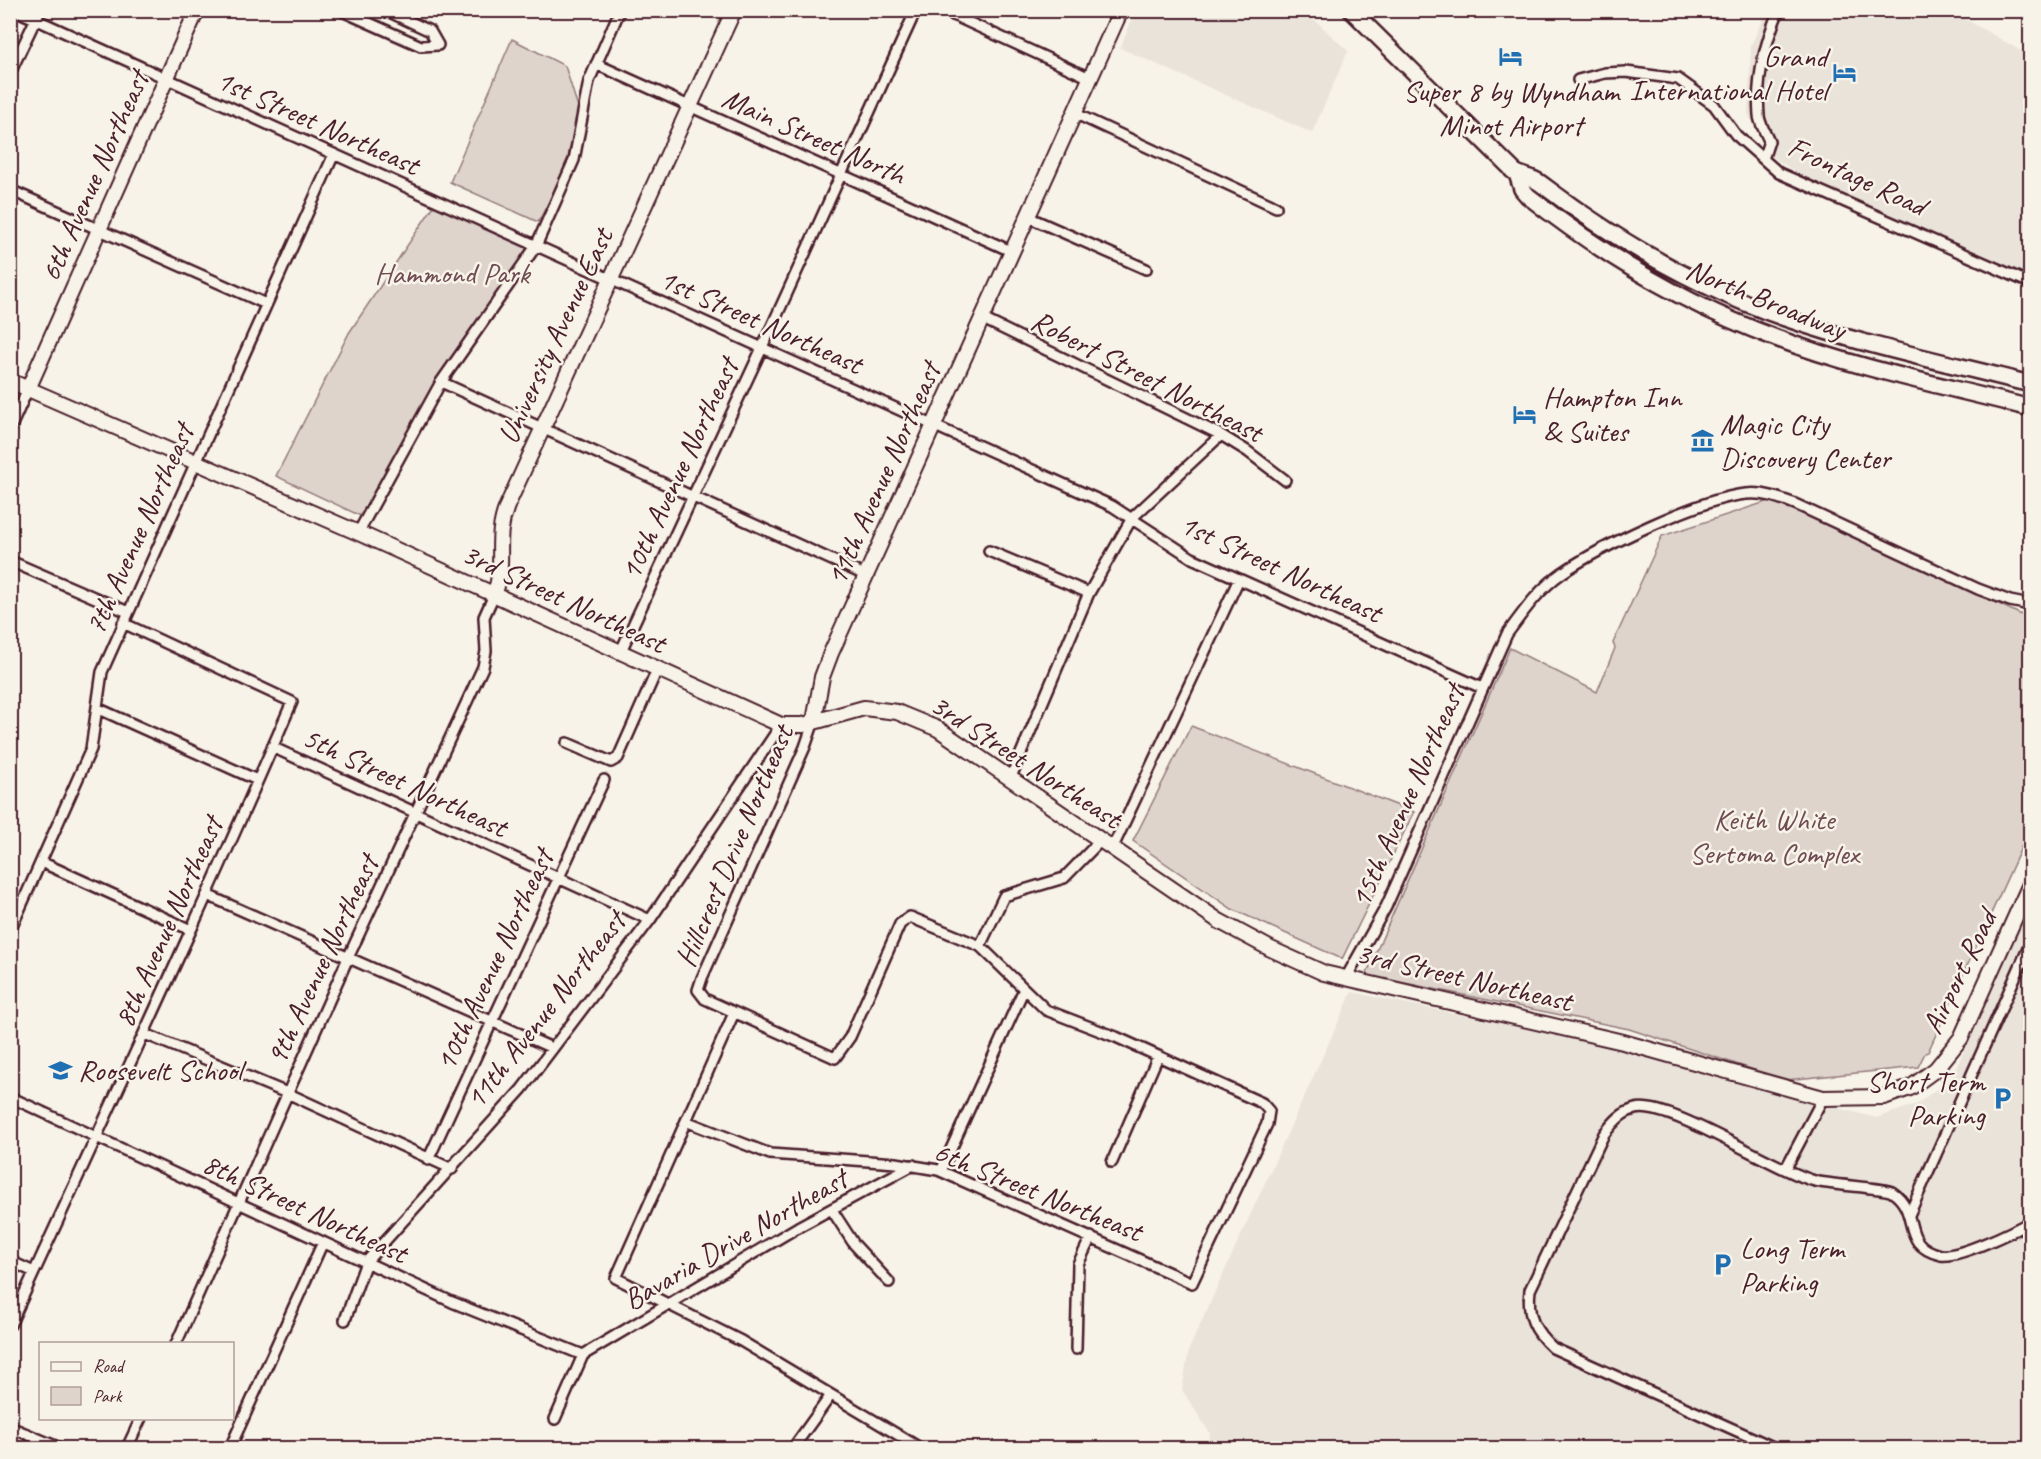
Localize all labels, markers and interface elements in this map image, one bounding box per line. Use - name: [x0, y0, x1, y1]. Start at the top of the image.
- place label: Grand International Hotel: [1630, 37, 1832, 109]
- hotel icon: Super 8 by Wyndham Minot Airport: [1498, 44, 1524, 70]
- street label: 1st Street Northeast: [211, 60, 428, 185]
- hotel icon: Grand International Hotel: [1832, 60, 1858, 86]
- street label: 6th Avenue Northeast: [31, 61, 159, 287]
- place label: Super 8 by Wyndham Minot Airport: [1403, 72, 1621, 144]
- street label: Main Street North: [717, 79, 913, 194]
- street label: Frontage Road: [1782, 127, 1936, 226]
- street label: University Avenue East: [489, 220, 623, 449]
- street label: North Broadway: [1681, 250, 1854, 349]
- park label: Hammond Park: [374, 254, 532, 292]
- street label: 1st Street Northeast: [654, 259, 871, 384]
- street label: Robert Street Northeast: [1025, 301, 1272, 452]
- street label: 10th Avenue Northeast: [611, 349, 749, 586]
- street label: 11th Avenue Northeast: [817, 353, 951, 591]
- place label: Hampton Inn & Suites: [1543, 378, 1683, 450]
- hotel icon: Hampton Inn & Suites: [1512, 401, 1538, 427]
- place label: Magic City Discovery Center: [1720, 405, 1893, 477]
- street label: 7th Avenue Northeast: [76, 414, 204, 640]
- museum icon: Magic City Discovery Center: [1689, 428, 1715, 454]
- street label: 1st Street Northeast: [1174, 505, 1390, 633]
- street label: 3rd Street Northeast: [456, 534, 675, 663]
- street label: 15th Avenue Northeast: [1341, 675, 1475, 913]
- street label: 3rd Street Northeast: [923, 685, 1131, 839]
- street label: Hillcrest Drive Northeast: [666, 717, 803, 972]
- street label: 5th Street Northeast: [297, 718, 516, 847]
- park label: Keith White Sertoma Complex: [1689, 800, 1861, 872]
- street label: 8th Avenue Northeast: [105, 807, 233, 1033]
- street label: 10th Avenue Northeast: [426, 840, 564, 1077]
- street label: 9th Avenue Northeast: [257, 846, 389, 1070]
- street label: Airport Road: [1913, 900, 2007, 1040]
- street label: 11th Avenue Northeast: [456, 901, 636, 1116]
- street label: 3rd Street Northeast: [1352, 934, 1579, 1021]
- place label: Roosevelt School: [78, 1051, 247, 1089]
- school or university icon: Roosevelt School: [47, 1057, 73, 1083]
- place label: Short Term Parking: [1866, 1062, 1987, 1134]
- parking icon: Short Term Parking: [1990, 1085, 2016, 1111]
- street label: 6th Street Northeast: [928, 1132, 1150, 1251]
- street label: 8th Street Northeast: [197, 1144, 416, 1273]
- street label: Bavaria Drive Northeast: [616, 1158, 857, 1318]
- place label: Long Term Parking: [1740, 1229, 1846, 1301]
- parking icon: Long Term Parking: [1709, 1252, 1735, 1278]
- legend: [39, 1342, 234, 1420]
- text: Road: [93, 1355, 126, 1377]
- text: Park: [93, 1385, 123, 1407]

